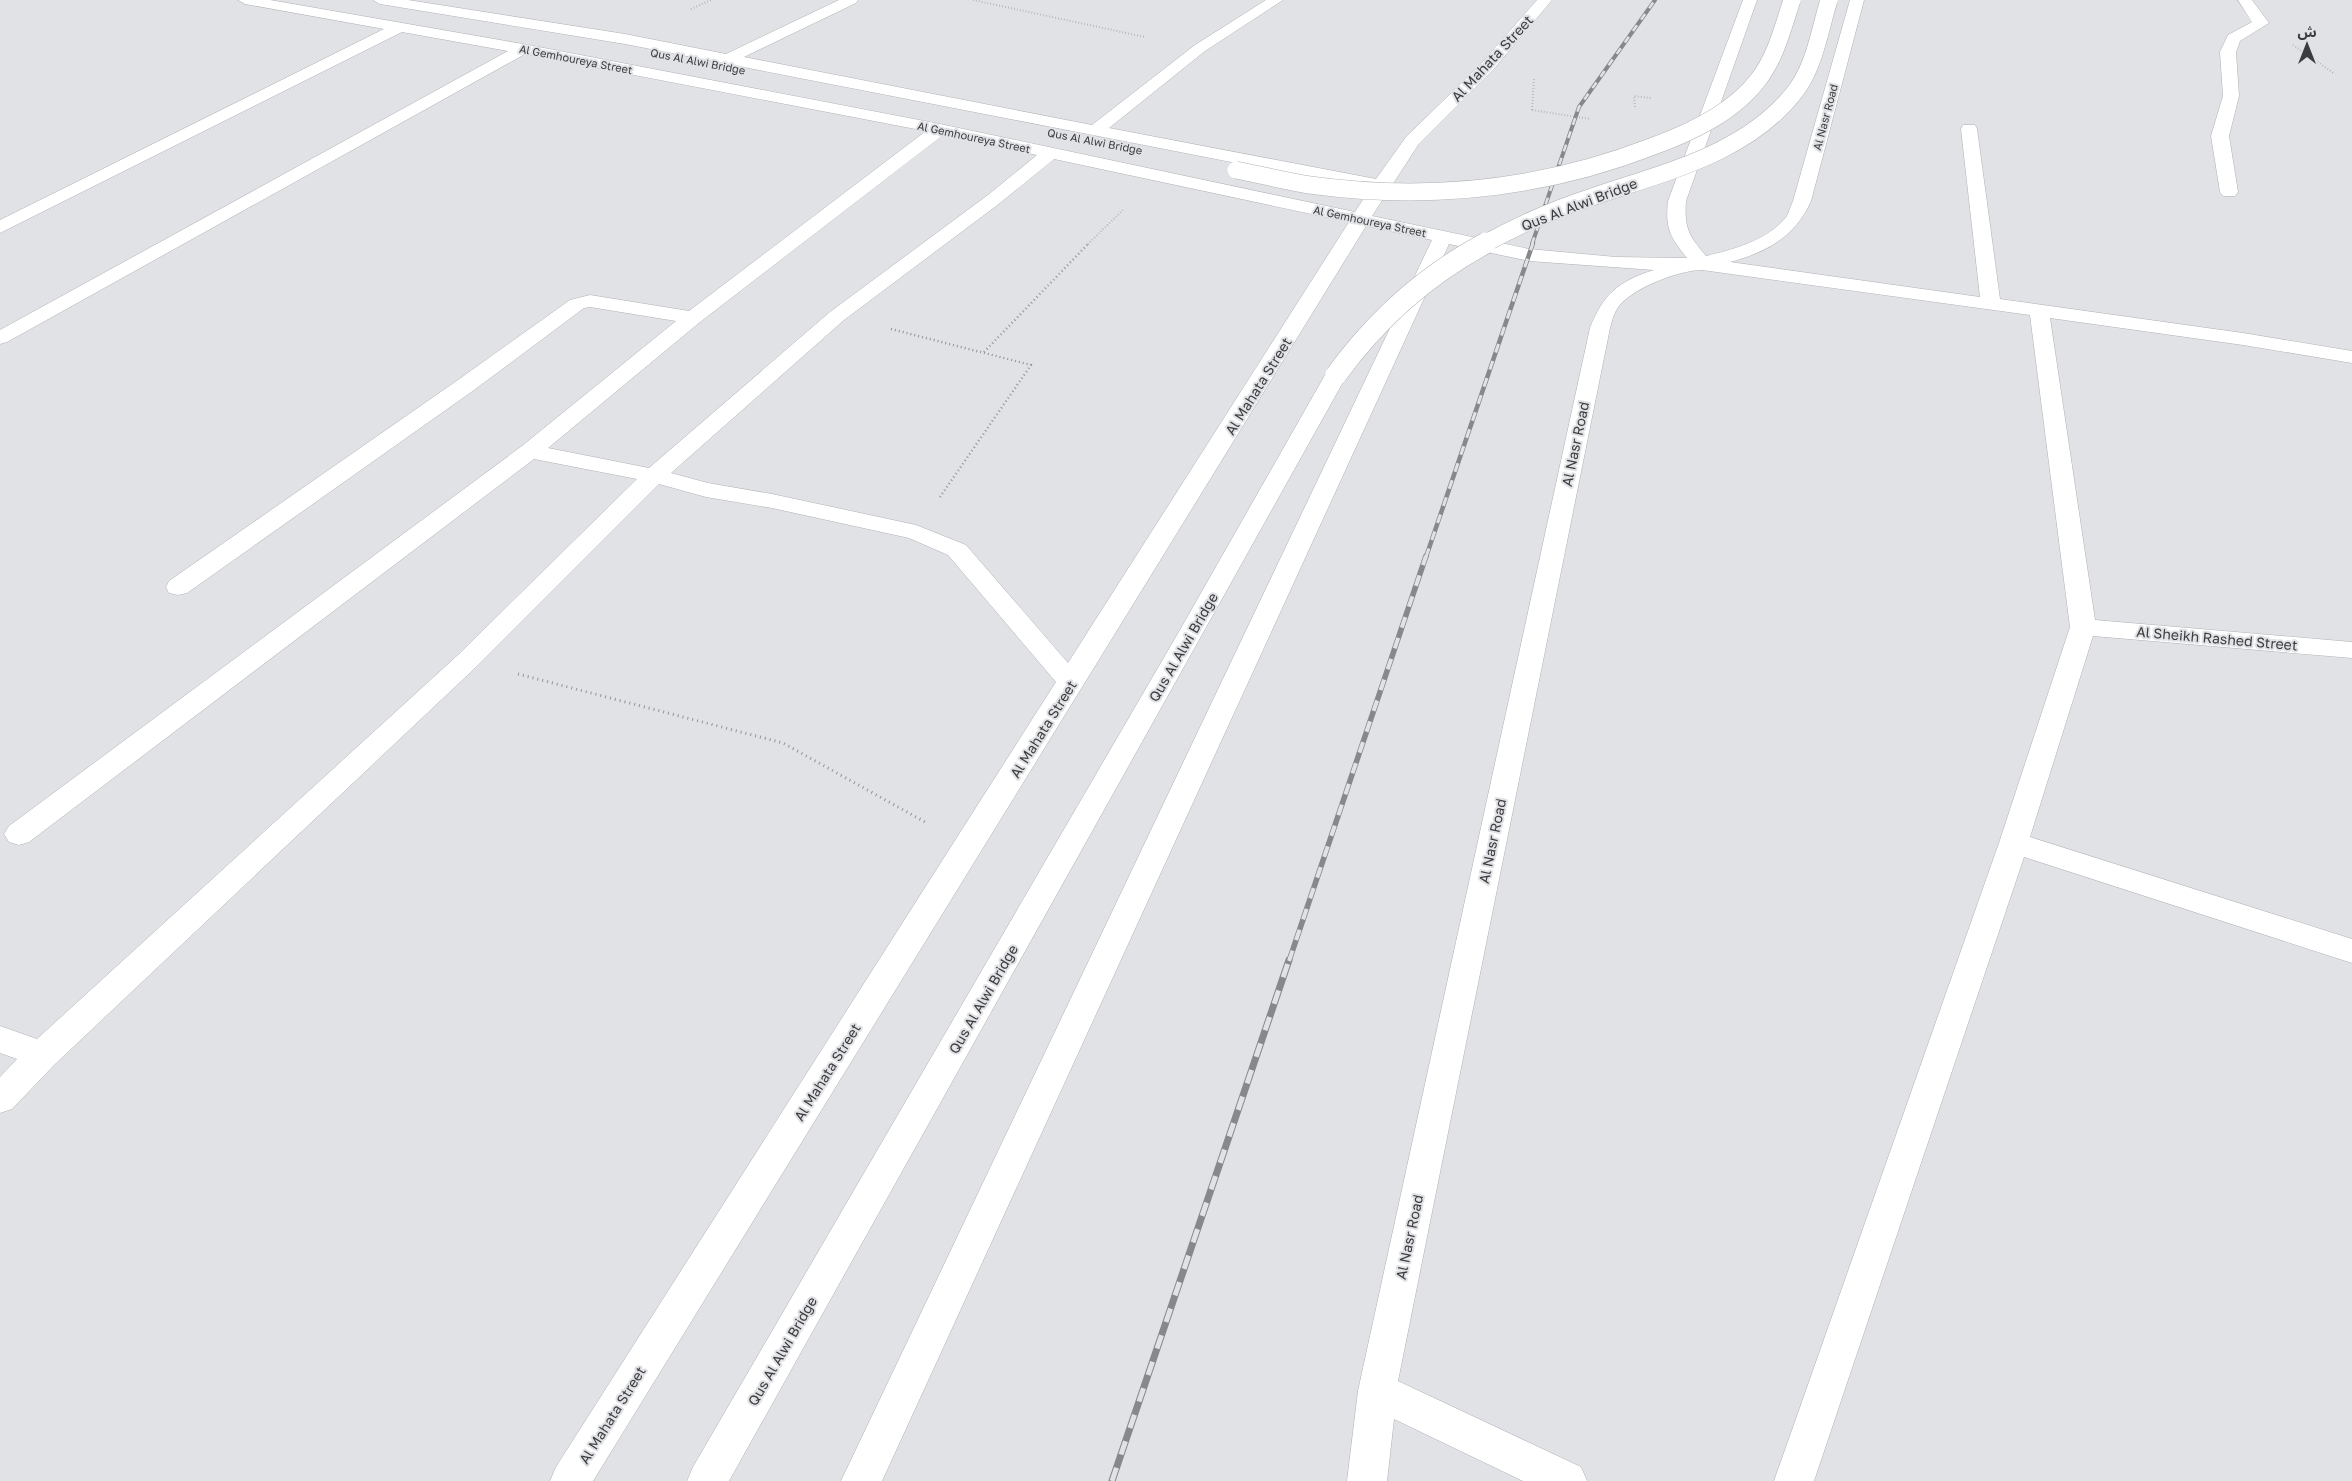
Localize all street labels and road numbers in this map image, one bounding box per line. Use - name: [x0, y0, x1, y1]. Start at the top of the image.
- street label: Al Mahata Street: [1448, 11, 1536, 105]
- street label: Al Gemhoureya Street: [518, 42, 634, 76]
- street label: Qus Al Alwi Bridge: [649, 45, 747, 77]
- street label: Al Nasr Road: [1810, 83, 1840, 151]
- street label: Al Gemhoureya Street: [916, 119, 1032, 155]
- street label: Qus Al Alwi Bridge: [1046, 125, 1144, 157]
- street label: Qus Al Alwi Bridge: [1519, 174, 1639, 234]
- street label: Al Gemhoureya Street: [1312, 203, 1428, 239]
- street label: Al Mahata Street: [1221, 334, 1295, 438]
- street label: Al Nasr Road: [1558, 400, 1592, 488]
- street label: Qus Al Alwi Bridge: [1145, 590, 1221, 704]
- street label: Al Sheikh Rashed Street: [2136, 622, 2298, 654]
- street label: Al Mahata Street: [1006, 677, 1080, 781]
- street label: Al Nasr Road: [1475, 797, 1509, 885]
- street label: Qus Al Alwi Bridge: [945, 942, 1021, 1056]
- street label: Al Mahata Street: [790, 1020, 864, 1124]
- street label: Al Nasr Road: [1392, 1193, 1426, 1281]
- street label: Qus Al Alwi Bridge: [744, 1294, 820, 1408]
- street label: Al Mahata Street: [575, 1363, 649, 1467]

